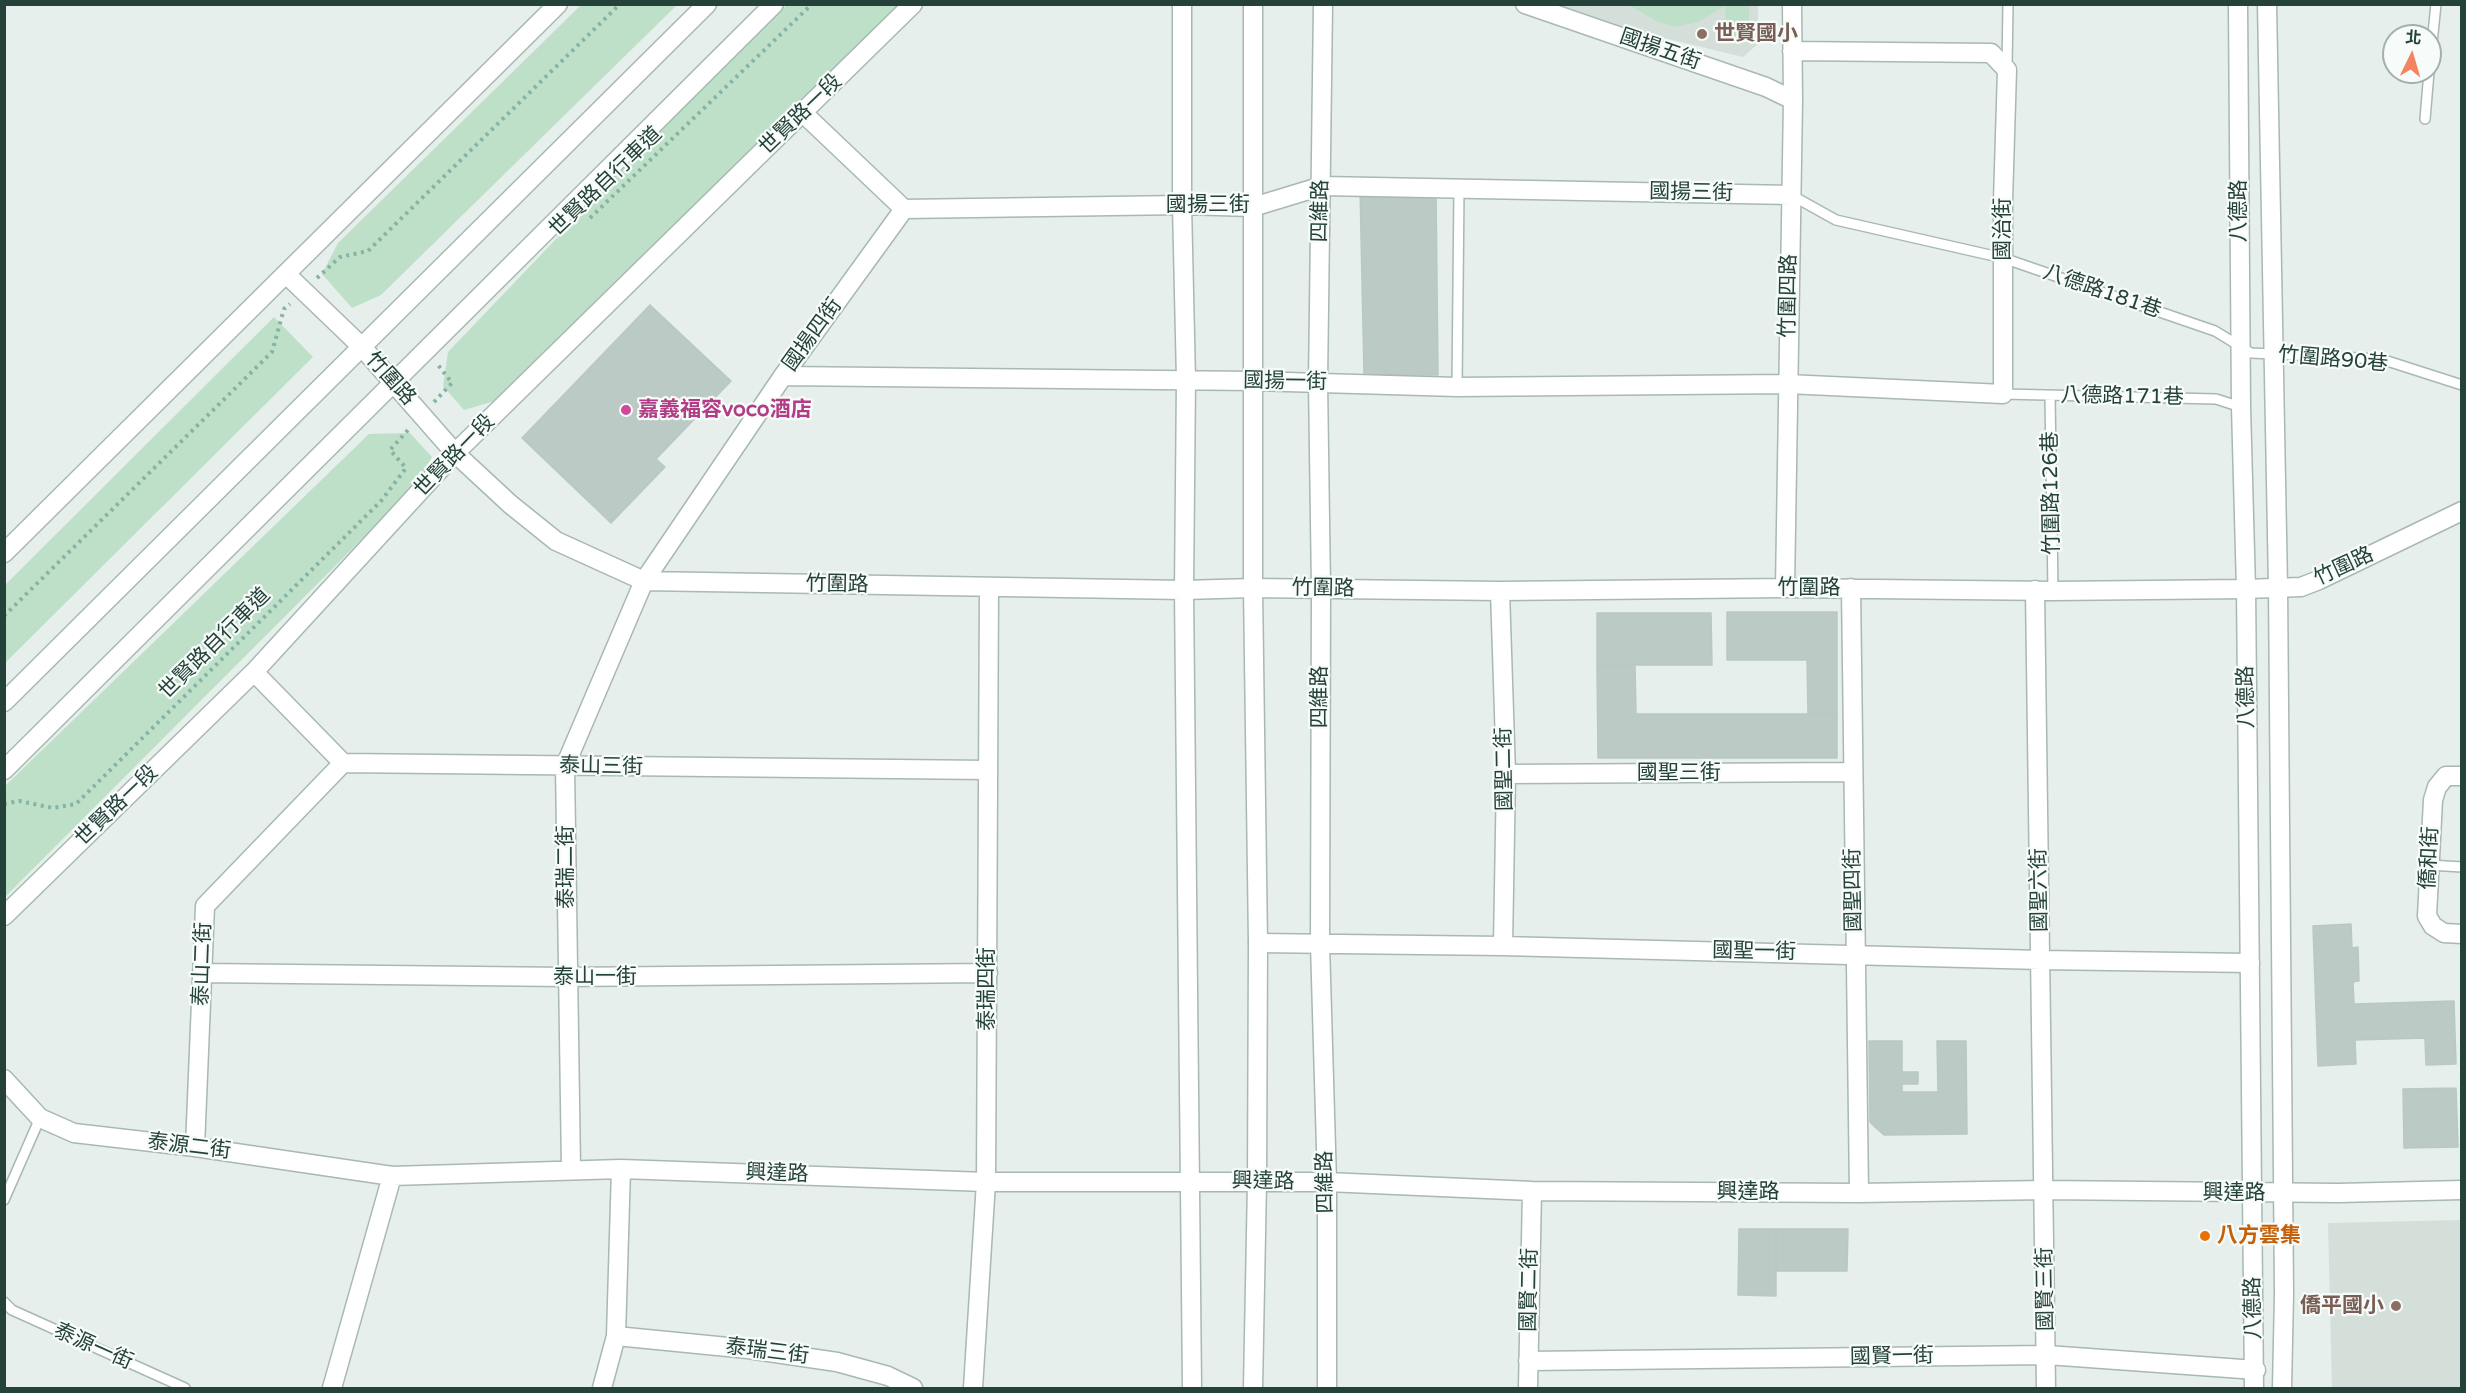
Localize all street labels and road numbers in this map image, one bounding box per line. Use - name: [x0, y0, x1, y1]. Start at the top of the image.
- street label: 國揚五街: [1616, 24, 1704, 76]
- street label: 世賢路一段: [754, 69, 848, 161]
- street label: 世賢路自行車道: [544, 122, 668, 242]
- street label: 四維路: [1308, 179, 1334, 243]
- street label: 國揚三街: [1649, 180, 1733, 206]
- street label: 八德路: [2226, 180, 2252, 242]
- street label: 國揚三街: [1166, 192, 1250, 218]
- street label: 國治街: [1990, 198, 2016, 260]
- street label: 竹圍四路: [1776, 254, 1802, 338]
- street label: 八德路181巷: [2039, 260, 2165, 324]
- street label: 國揚四街: [778, 294, 848, 376]
- street label: 竹圍路90巷: [2277, 343, 2389, 377]
- street label: 竹圍路: [360, 347, 420, 411]
- street label: 國揚一街: [1243, 369, 1327, 395]
- street label: 八德路171巷: [2060, 383, 2184, 411]
- street label: 世賢路一段: [409, 409, 501, 503]
- street label: 竹圍路126巷: [2038, 431, 2066, 555]
- street label: 竹圍路: [2310, 542, 2378, 592]
- street label: 竹圍路: [805, 572, 869, 598]
- street label: 竹圍路: [1778, 575, 1840, 601]
- street label: 竹圍路: [1291, 576, 1355, 602]
- street label: 世賢路自行車道: [154, 583, 276, 705]
- street label: 八德路: [2234, 665, 2260, 729]
- street label: 四維路: [1307, 666, 1333, 728]
- street label: 國聖二街: [1492, 727, 1518, 811]
- street label: 泰山三街: [559, 754, 643, 780]
- street label: 世賢路一段: [70, 760, 164, 852]
- street label: 國聖三街: [1637, 760, 1721, 786]
- street label: 泰瑞二街: [553, 825, 579, 909]
- street label: 僑和街: [2416, 826, 2444, 890]
- street label: 國聖四街: [1841, 848, 1867, 932]
- street label: 國聖六街: [2027, 848, 2053, 932]
- street label: 泰山二街: [189, 922, 217, 1006]
- street label: 國聖一街: [1712, 939, 1796, 965]
- street label: 泰瑞四街: [974, 947, 1000, 1031]
- street label: 泰山一街: [553, 964, 637, 990]
- street label: 泰源二街: [146, 1129, 232, 1165]
- street label: 四維路: [1313, 1150, 1339, 1214]
- street label: 興達路: [745, 1160, 809, 1188]
- street label: 興達路: [1231, 1169, 1295, 1195]
- street label: 興達路: [1717, 1179, 1779, 1205]
- street label: 興達路: [2203, 1180, 2265, 1206]
- street label: 國賢三街: [2033, 1247, 2059, 1331]
- street label: 國賢二街: [1517, 1248, 1543, 1332]
- street label: 八德路: [2241, 1276, 2267, 1340]
- street label: 泰源一街: [50, 1318, 136, 1376]
- street label: 泰瑞三街: [724, 1334, 810, 1370]
- street label: 國賢一街: [1850, 1344, 1934, 1370]

